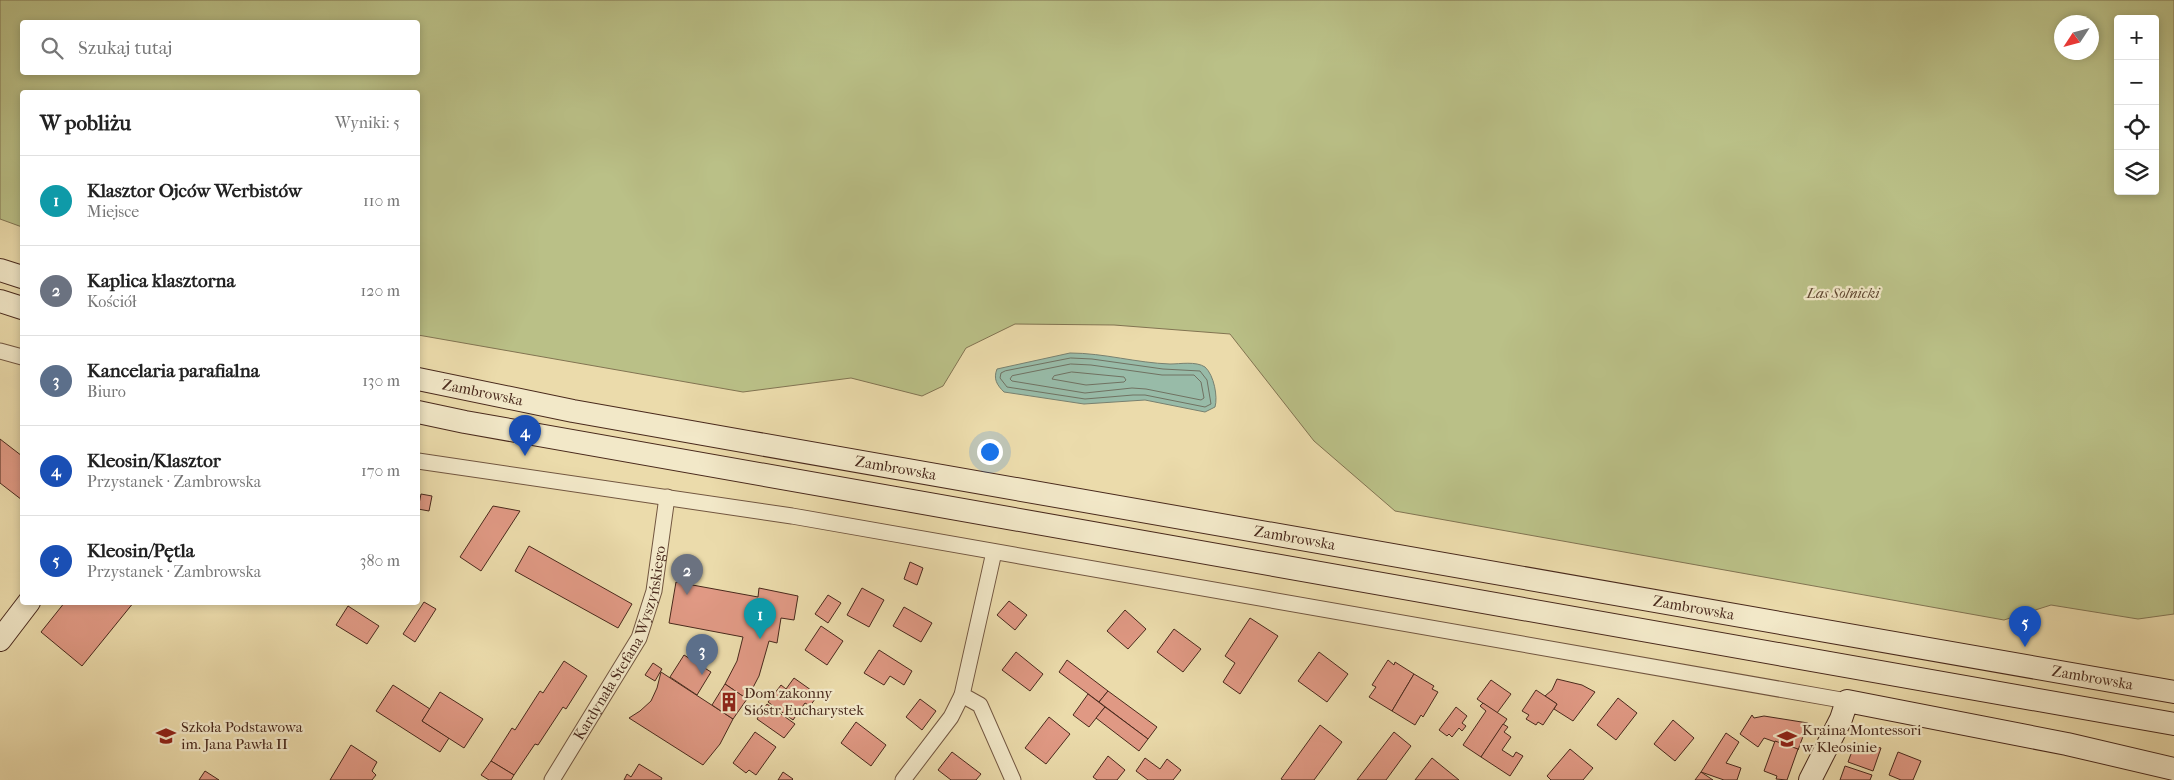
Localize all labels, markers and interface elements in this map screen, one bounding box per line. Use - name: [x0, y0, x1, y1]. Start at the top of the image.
- north arrow: [2054, 15, 2099, 60]
- map controls: [2114, 15, 2159, 195]
- button: +: [2114, 15, 2159, 60]
- search box: [20, 20, 420, 75]
- icon: search: [38, 34, 66, 62]
- text: Szukaj tutaj: [78, 37, 172, 59]
- button: −: [2114, 60, 2159, 105]
- button: locate: [2114, 105, 2159, 150]
- text: W pobliżu: [40, 111, 131, 135]
- text: Wyniki: 5: [335, 113, 400, 132]
- button: layers: [2114, 150, 2159, 195]
- text: Klasztor Ojców Werbistów: [87, 180, 302, 202]
- text: 1: [53, 191, 59, 210]
- text: 110 m: [363, 191, 400, 210]
- text: Miejsce: [87, 202, 139, 221]
- text: Kaplica klasztorna: [87, 270, 235, 292]
- text: 2: [52, 281, 60, 300]
- text: 120 m: [361, 281, 400, 300]
- park label: Las Solnicki: [1805, 284, 1881, 302]
- text: Kościół: [87, 292, 136, 311]
- text: Kancelaria parafialna: [87, 360, 259, 382]
- text: 3: [53, 371, 59, 390]
- text: 130 m: [362, 371, 400, 390]
- street label: Zambrowska: [441, 375, 526, 410]
- text: Biuro: [87, 382, 126, 401]
- pin: 4: [509, 415, 541, 456]
- your location: [977, 439, 1003, 465]
- text: Kleosin/Klasztor: [87, 450, 221, 472]
- street label: Zambrowska: [854, 452, 939, 484]
- text: 4: [51, 461, 61, 480]
- text: 170 m: [361, 461, 400, 480]
- text: Przystanek · Zambrowska: [87, 472, 261, 491]
- street label: Zambrowska: [1253, 522, 1338, 554]
- text: Kleosin/Pętla: [87, 540, 195, 562]
- street label: Kardynała Stefana Wyszyńskiego: [570, 544, 669, 743]
- text: 5: [53, 551, 59, 570]
- text: 380 m: [360, 551, 400, 570]
- pin: 2: [671, 554, 703, 595]
- text: Przystanek · Zambrowska: [87, 562, 261, 581]
- street label: Zambrowska: [1652, 592, 1737, 624]
- pin: 1: [744, 598, 776, 639]
- pin: 5: [2009, 606, 2041, 647]
- pin: 3: [686, 634, 718, 675]
- street label: Zambrowska: [2050, 662, 2136, 694]
- place label: Dom zakonny Sióstr Eucharystek: [744, 684, 864, 719]
- building icon: Dom zakonny Sióstr Eucharystek: [718, 691, 740, 713]
- place label: Szkoła Podstawowa im. Jana Pawła II: [181, 718, 304, 753]
- place label: Kraina Montessori w Kleosinie: [1801, 721, 1922, 756]
- school or university icon: Szkoła Podstawowa im. Jana Pawła II: [155, 725, 177, 747]
- school or university icon: Kraina Montessori w Kleosinie: [1776, 728, 1798, 750]

